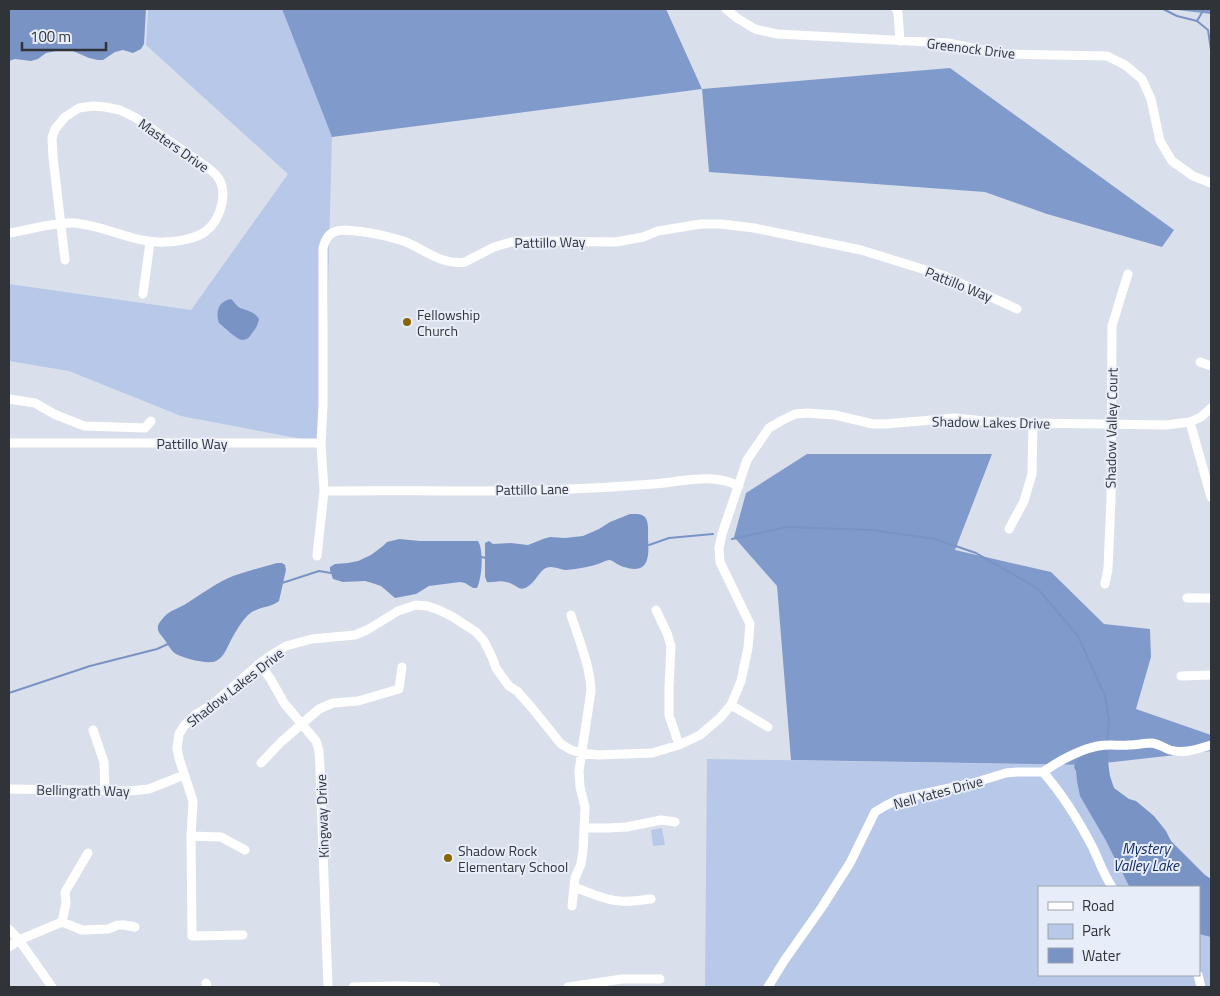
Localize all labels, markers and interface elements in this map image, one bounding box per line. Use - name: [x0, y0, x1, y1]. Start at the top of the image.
- scale bar: [22, 20, 106, 52]
- text: 100 m: [30, 25, 71, 48]
- street label: Greenock Drive: [926, 32, 1016, 64]
- street label: Masters Drive: [134, 113, 214, 177]
- street label: Pattillo Way: [514, 231, 586, 253]
- street label: Pattillo Way: [922, 261, 996, 307]
- place label: Fellowship Church: [417, 304, 480, 341]
- marker: Fellowship Church: [401, 316, 413, 328]
- street label: Shadow Valley Court: [1099, 367, 1123, 489]
- street label: Shadow Lakes Drive: [932, 410, 1050, 434]
- street label: Pattillo Way: [157, 433, 228, 454]
- street label: Pattillo Lane: [495, 478, 569, 500]
- street label: Shadow Lakes Drive: [182, 642, 288, 732]
- street label: Nell Yates Drive: [891, 770, 985, 814]
- street label: Kingway Drive: [310, 774, 334, 858]
- street label: Bellingrath Way: [36, 779, 130, 801]
- water label: Mystery Valley Lake: [1113, 837, 1180, 877]
- place label: Shadow Rock Elementary School: [458, 840, 568, 877]
- marker: Shadow Rock Elementary School: [442, 852, 454, 864]
- legend: [1038, 886, 1200, 976]
- text: Road: [1082, 894, 1114, 917]
- text: Park: [1082, 919, 1111, 942]
- text: Water: [1082, 944, 1121, 967]

